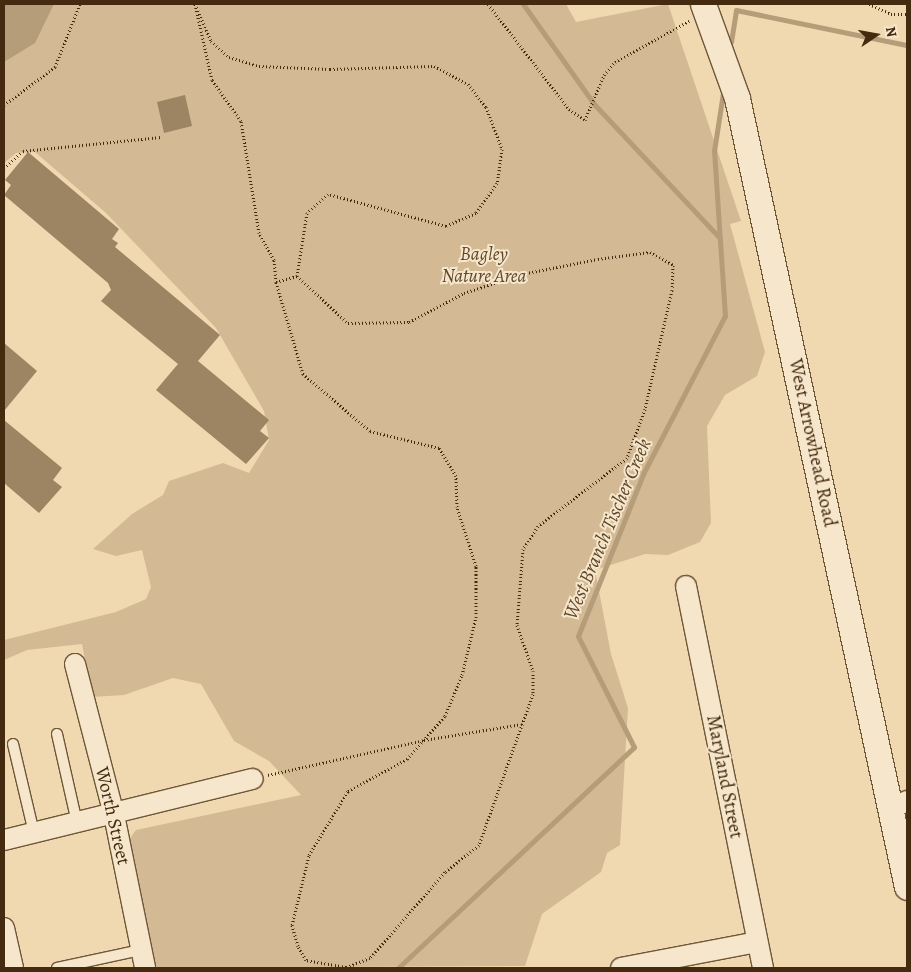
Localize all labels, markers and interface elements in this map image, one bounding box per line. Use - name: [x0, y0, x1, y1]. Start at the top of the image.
- north arrow: [851, 10, 901, 60]
- text: N: [881, 25, 902, 39]
- park label: Bagley Nature Area: [442, 244, 526, 288]
- street label: West Arrowhead Road: [783, 357, 841, 529]
- water label: West Branch Tischer Creek: [558, 435, 656, 623]
- street label: Maryland Street: [701, 713, 747, 841]
- street label: Worth Street: [90, 765, 134, 867]

